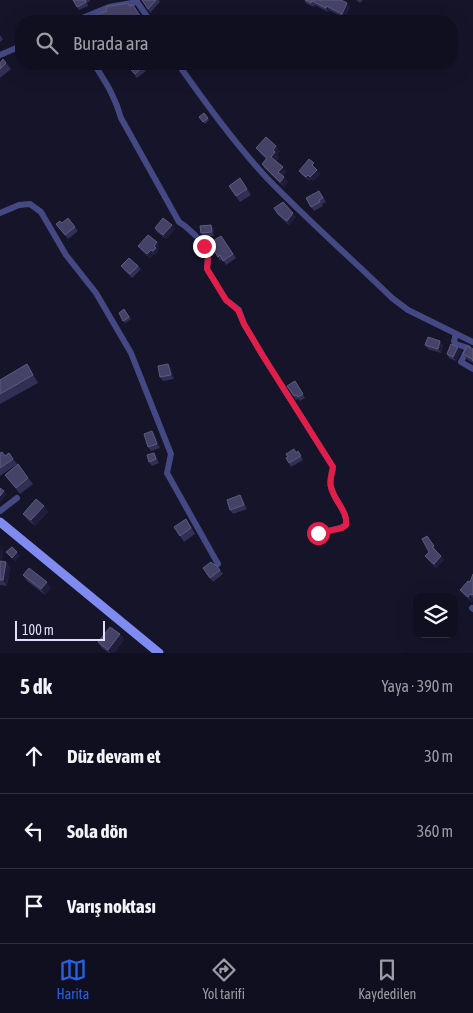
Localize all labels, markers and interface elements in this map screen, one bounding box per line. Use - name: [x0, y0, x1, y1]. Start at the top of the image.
- search box: [15, 15, 458, 70]
- icon: search: [33, 29, 61, 57]
- text: Burada ara: [73, 32, 149, 54]
- route end: [193, 235, 216, 258]
- route start: [307, 522, 330, 545]
- map controls: [413, 593, 458, 638]
- button: layers: [413, 593, 458, 638]
- scale bar: [15, 618, 105, 641]
- text: 100 m: [22, 622, 54, 638]
- text: 5 dk: [20, 674, 52, 698]
- text: Yaya · 390 m: [381, 677, 453, 695]
- icon: ahead: [20, 742, 48, 770]
- text: Düz devam et: [67, 745, 161, 767]
- text: 30 m: [424, 747, 453, 765]
- icon: left: [20, 817, 48, 845]
- text: Sola dön: [67, 820, 128, 842]
- text: 360 m: [417, 822, 453, 840]
- icon: arrive: [20, 892, 48, 920]
- text: Varış noktası: [67, 895, 156, 917]
- tab: Harita: [57, 956, 89, 1002]
- tab: Yol tarifi: [202, 956, 245, 1002]
- tab: Kaydedilen: [358, 956, 416, 1002]

